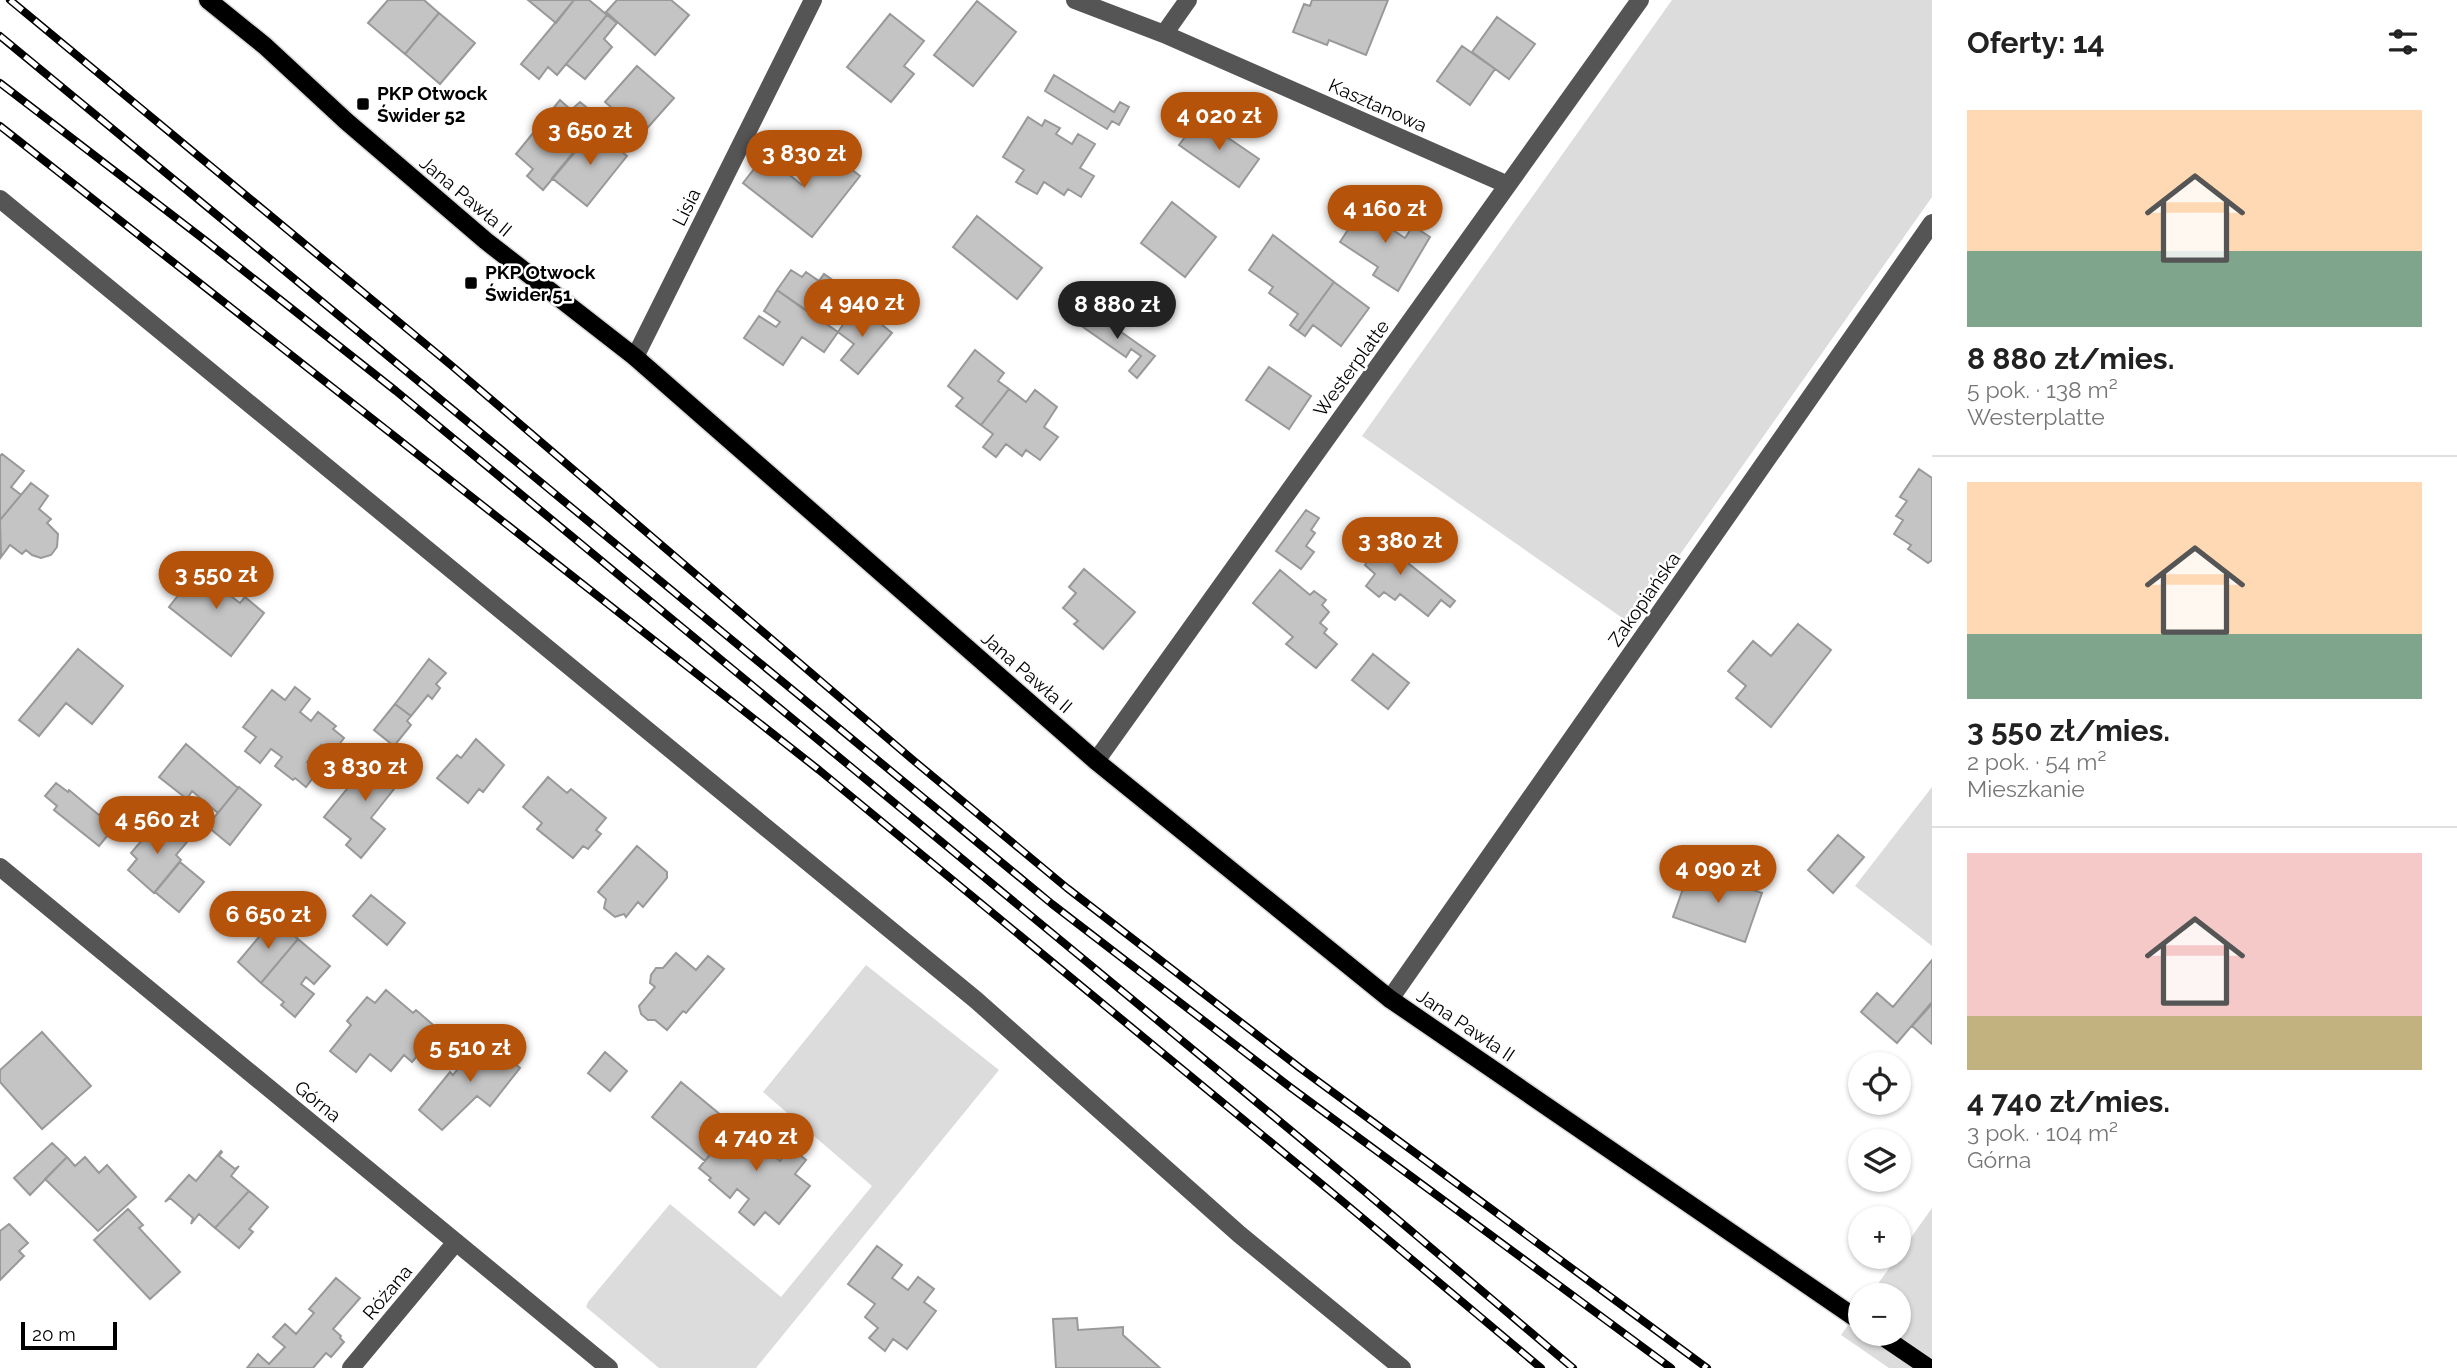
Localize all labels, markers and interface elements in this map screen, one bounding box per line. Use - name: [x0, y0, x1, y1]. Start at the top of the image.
- icon: filters: [2384, 23, 2422, 61]
- text: Oferty: 14: [1967, 25, 2105, 60]
- street label: Kasztanowa: [1325, 74, 1431, 136]
- place label: PKP Otwock Świder 52: [377, 82, 488, 126]
- pin: 4 020 zł: [1147, 92, 1291, 152]
- marker: PKP Otwock Świder 52: [355, 96, 371, 112]
- text: 4 020 zł: [1177, 101, 1261, 128]
- pin: 3 650 zł: [518, 108, 662, 167]
- text: 3 650 zł: [548, 116, 632, 143]
- pin: 3 830 zł: [732, 130, 876, 190]
- text: 3 830 zł: [762, 139, 846, 166]
- street label: Jana Pawła II: [416, 151, 516, 241]
- icon: home: [2132, 155, 2258, 281]
- street label: Lisia: [667, 185, 705, 229]
- pin: 4 160 zł: [1313, 186, 1457, 245]
- text: 4 160 zł: [1344, 194, 1426, 221]
- place label: PKP Otwock Świder 51: [485, 261, 596, 305]
- marker: PKP Otwock Świder 51: [463, 275, 479, 291]
- pin: 4 940 zł: [790, 280, 934, 339]
- pin: 8 880 zł: [1045, 282, 1189, 341]
- text: 4 940 zł: [820, 288, 904, 315]
- text: 8 880 zł: [1074, 290, 1160, 317]
- street label: Westerplatte: [1309, 315, 1393, 421]
- text: 8 880 zł/mies.: [1967, 341, 2174, 376]
- text: 5 pok. · 138 m²: [1967, 376, 2118, 403]
- text: Westerplatte: [1967, 403, 2105, 430]
- pin: 3 380 zł: [1328, 518, 1472, 577]
- text: 3 380 zł: [1358, 526, 1442, 553]
- icon: home: [2132, 527, 2258, 653]
- street label: Zakopiańska: [1603, 548, 1685, 650]
- pin: 3 550 zł: [144, 552, 288, 611]
- text: 3 550 zł: [175, 560, 257, 587]
- street label: Jana Pawła II: [977, 627, 1077, 717]
- text: 3 550 zł/mies.: [1967, 713, 2170, 748]
- pin: 3 830 zł: [293, 744, 437, 803]
- text: 2 pok. · 54 m²: [1967, 748, 2106, 775]
- text: 3 830 zł: [323, 752, 407, 779]
- text: Mieszkanie: [1967, 775, 2085, 802]
- pin: 4 560 zł: [85, 796, 229, 856]
- text: 4 560 zł: [115, 805, 199, 832]
- pin: 4 090 zł: [1646, 846, 1790, 905]
- text: 4 090 zł: [1675, 854, 1761, 881]
- pin: 6 650 zł: [196, 892, 340, 951]
- icon: home: [2132, 898, 2258, 1024]
- text: 6 650 zł: [225, 900, 311, 927]
- street label: Jana Pawła II: [1413, 984, 1519, 1066]
- pin: 5 510 zł: [398, 1024, 542, 1084]
- text: 5 510 zł: [429, 1033, 511, 1060]
- map controls: [1848, 1052, 1911, 1346]
- button: locate: [1848, 1052, 1911, 1115]
- street label: Górna: [290, 1076, 346, 1126]
- text: 4 740 zł/mies.: [1967, 1084, 2170, 1119]
- pin: 4 740 zł: [684, 1114, 828, 1173]
- text: 3 pok. · 104 m²: [1967, 1119, 2118, 1146]
- text: 4 740 zł: [715, 1122, 797, 1149]
- button: layers: [1848, 1129, 1911, 1192]
- text: Górna: [1967, 1146, 2031, 1173]
- button: +: [1848, 1206, 1911, 1269]
- street label: Różana: [358, 1260, 416, 1324]
- button: −: [1848, 1283, 1911, 1346]
- scale bar: [21, 1319, 117, 1351]
- text: 20 m: [32, 1323, 76, 1345]

